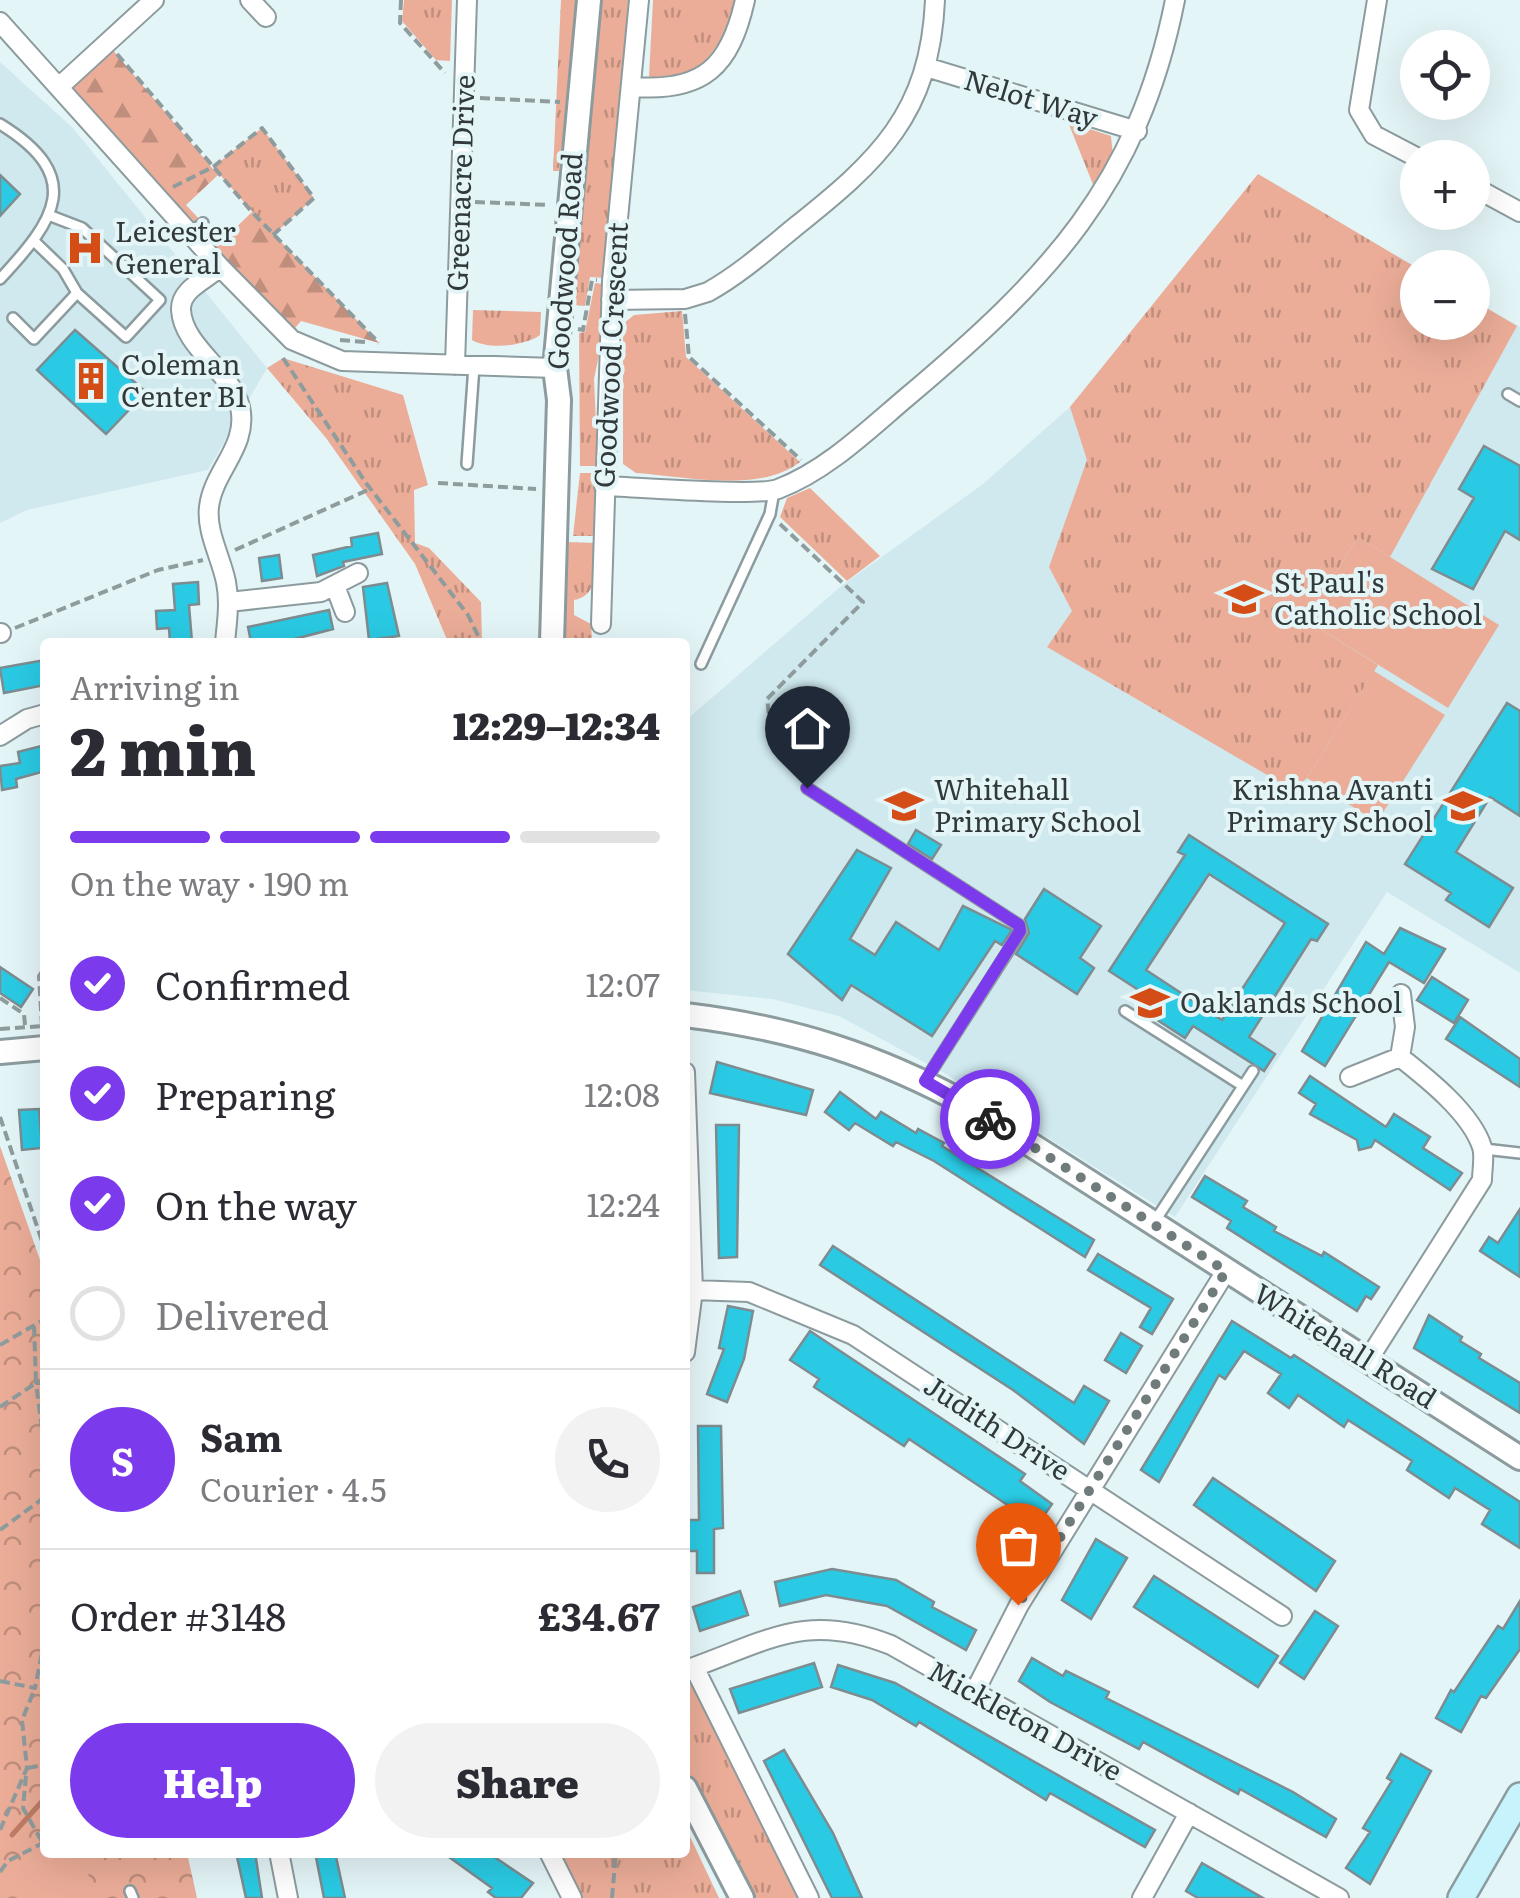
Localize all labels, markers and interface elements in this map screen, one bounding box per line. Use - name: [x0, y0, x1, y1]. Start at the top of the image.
- map controls: [1400, 30, 1490, 340]
- button: locate: [1400, 30, 1490, 120]
- street label: Nelot Way: [959, 57, 1105, 138]
- street label: Greenacre Drive: [434, 74, 484, 292]
- button: +: [1400, 140, 1490, 230]
- street label: Goodwood Road: [534, 151, 592, 371]
- place label: Leicester General: [115, 209, 236, 283]
- street label: Goodwood Crescent: [581, 220, 637, 489]
- hospital icon: Leicester General: [64, 227, 106, 269]
- button: −: [1400, 250, 1490, 340]
- place label: Coleman Center B1: [121, 342, 247, 416]
- building icon: Coleman Center B1: [70, 360, 112, 402]
- place label: St Paul's Catholic School: [1274, 560, 1482, 634]
- school or university icon: St Paul's Catholic School: [1223, 578, 1265, 620]
- text: Arriving in: [70, 662, 240, 710]
- pin: [765, 686, 850, 789]
- text: 12:29–12:34: [453, 695, 660, 752]
- text: 2 min: [70, 699, 256, 796]
- icon: home: [780, 701, 835, 756]
- place label: Whitehall Primary School: [934, 767, 1141, 841]
- place label: Krishna Avanti Primary School: [1226, 767, 1433, 841]
- school or university icon: Whitehall Primary School: [883, 785, 925, 827]
- school or university icon: Krishna Avanti Primary School: [1442, 785, 1484, 827]
- text: On the way · 190 m: [70, 858, 349, 906]
- text: Confirmed: [155, 955, 350, 1012]
- icon: check: [70, 956, 125, 1011]
- text: 12:07: [585, 959, 660, 1007]
- place label: Oaklands School: [1180, 980, 1402, 1022]
- school or university icon: Oaklands School: [1129, 982, 1171, 1024]
- text: Preparing: [155, 1065, 335, 1122]
- icon: check: [70, 1066, 125, 1121]
- text: 12:08: [584, 1069, 660, 1117]
- courier: [940, 1069, 1040, 1169]
- icon: bike: [963, 1092, 1018, 1147]
- text: On the way: [155, 1175, 357, 1232]
- icon: check: [70, 1176, 125, 1231]
- text: 12:24: [587, 1179, 660, 1227]
- street label: Whitehall Road: [1246, 1271, 1446, 1417]
- text: Delivered: [155, 1285, 329, 1342]
- street label: Judith Drive: [917, 1363, 1080, 1489]
- text: Sam: [200, 1407, 283, 1464]
- button: phone: [555, 1407, 660, 1512]
- text: S: [111, 1431, 134, 1488]
- text: Courier · 4.5: [200, 1464, 386, 1512]
- pin: [976, 1503, 1061, 1606]
- icon: bag: [991, 1518, 1046, 1573]
- text: Order #3148: [70, 1586, 286, 1643]
- text: £34.67: [538, 1586, 660, 1643]
- street label: Mickleton Drive: [921, 1648, 1131, 1790]
- button: Help: [70, 1723, 355, 1838]
- button: Share: [375, 1723, 660, 1838]

